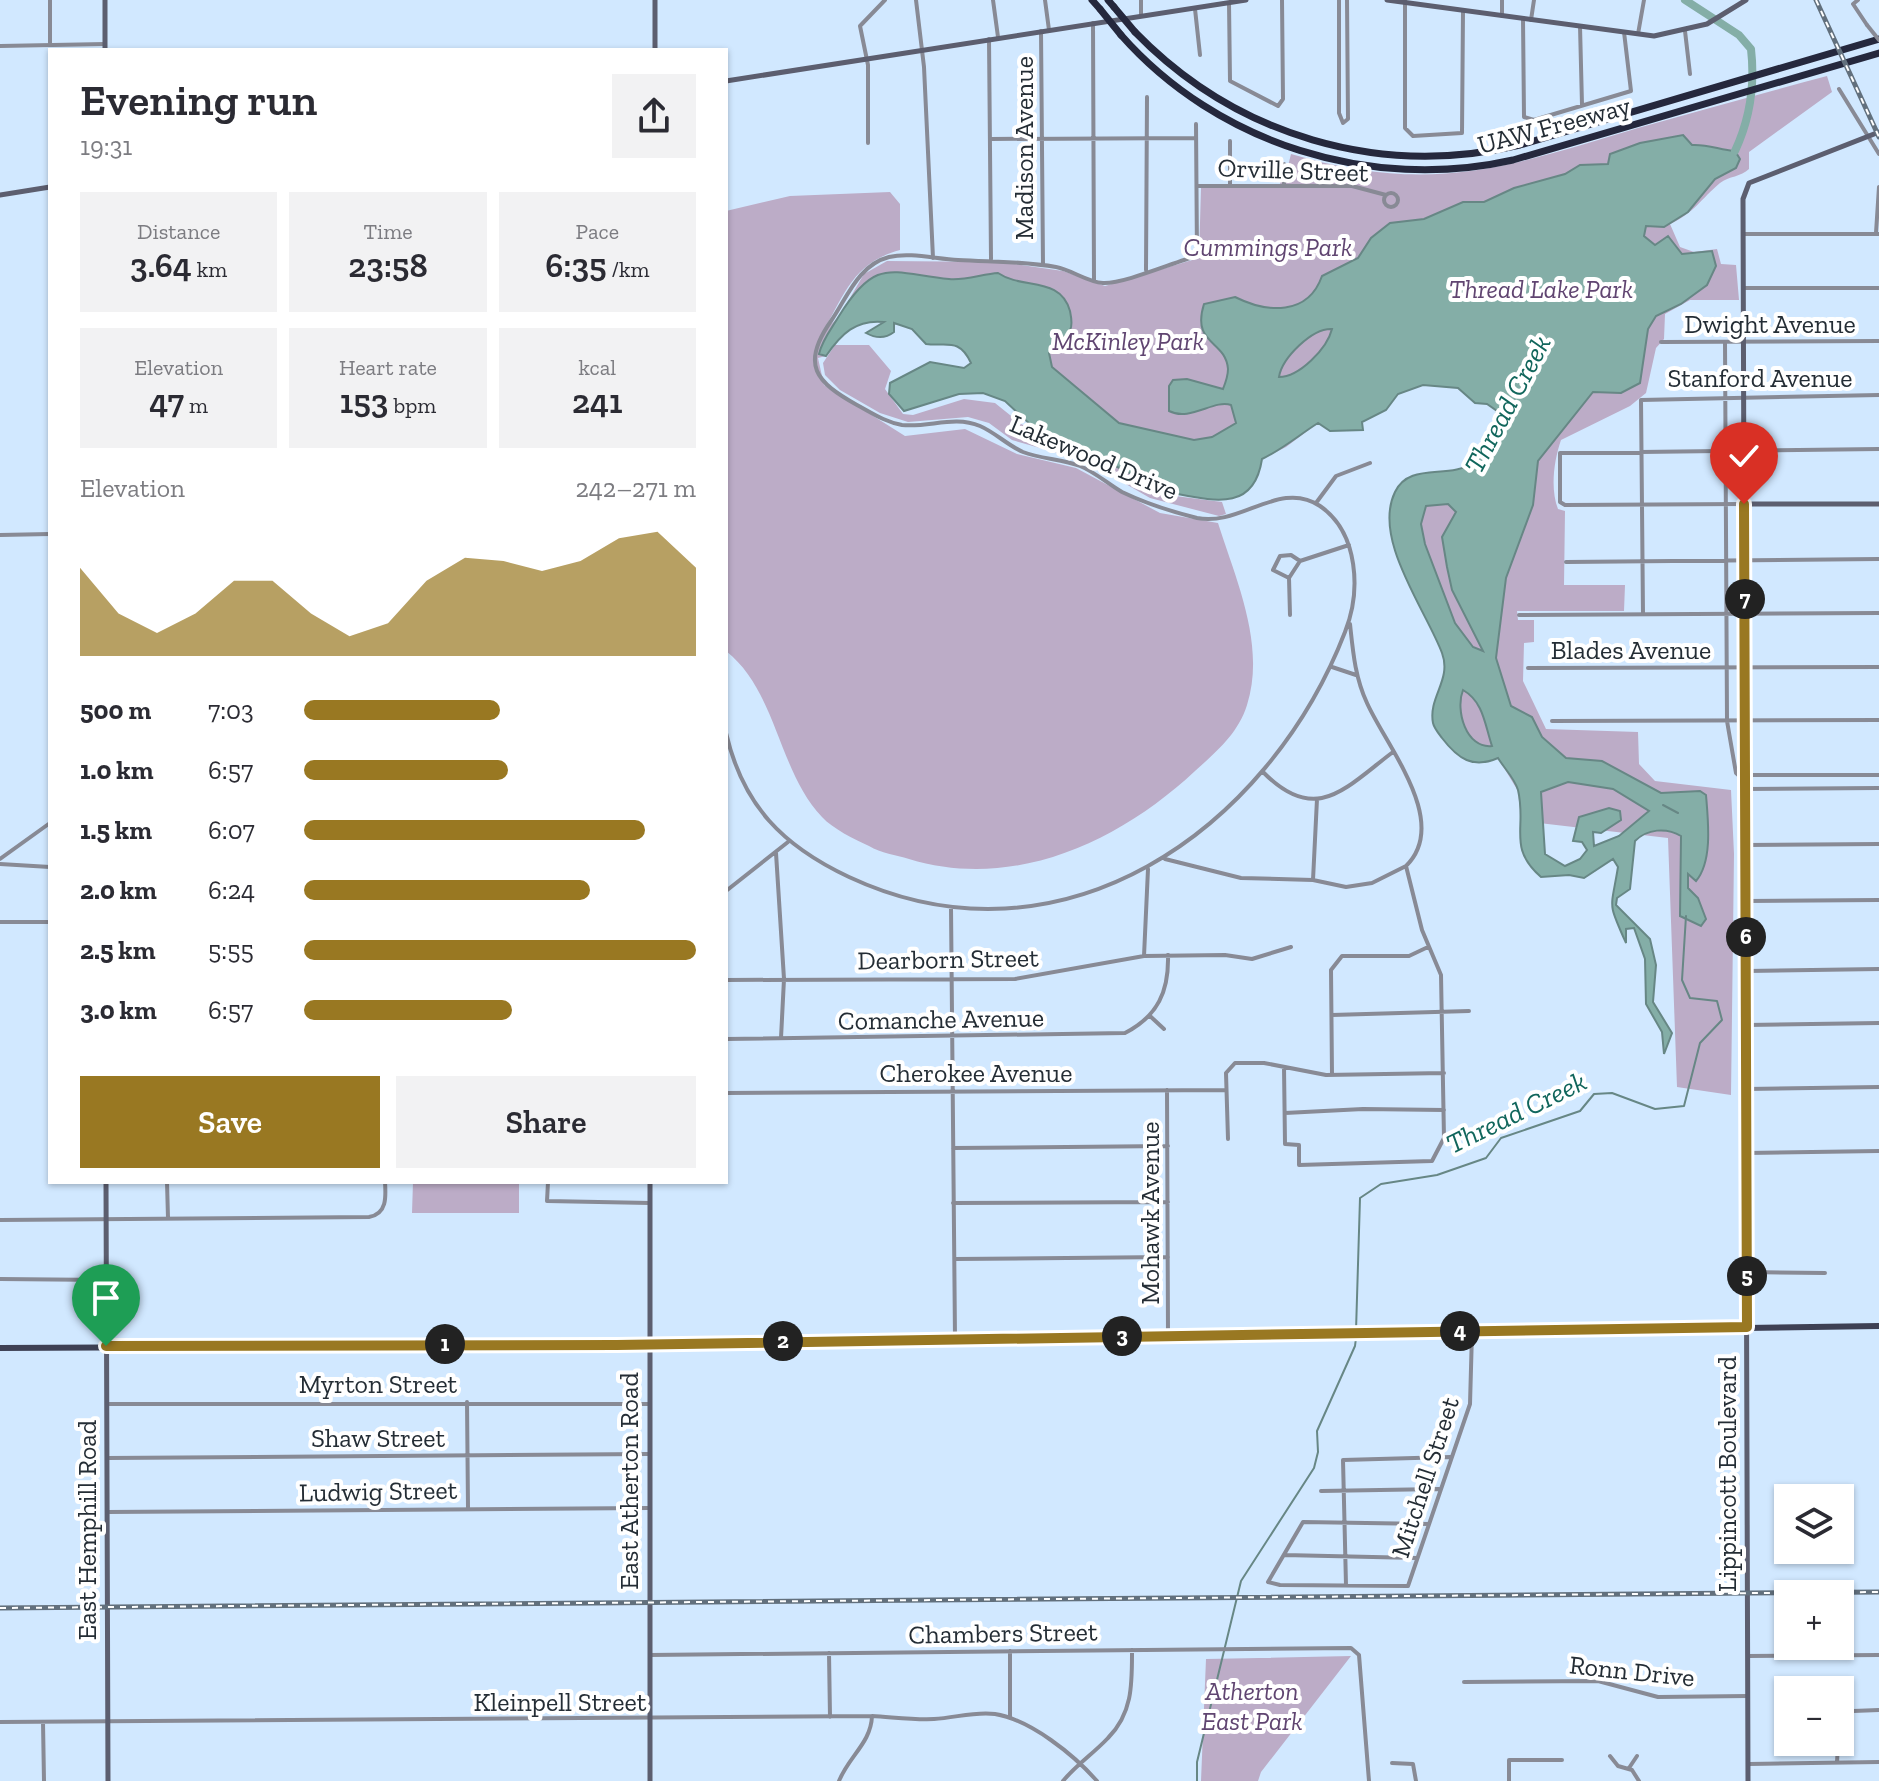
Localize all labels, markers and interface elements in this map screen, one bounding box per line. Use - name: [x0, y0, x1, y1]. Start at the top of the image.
- street label: Madison Avenue: [1008, 56, 1040, 240]
- text: Evening run: [80, 73, 317, 126]
- button: share: [612, 74, 696, 158]
- street label: UAW Freeway: [1474, 89, 1635, 161]
- text: 19:31: [80, 130, 132, 162]
- street label: Orville Street: [1217, 151, 1369, 189]
- text: Distance: [137, 218, 220, 245]
- text: Time: [363, 218, 413, 245]
- text: Pace: [576, 218, 619, 245]
- park label: Cummings Park: [1184, 231, 1352, 263]
- text: 3.64: [130, 245, 192, 286]
- text: 23:58: [348, 245, 428, 286]
- text: 6:35: [545, 245, 607, 286]
- text: km: [192, 256, 227, 283]
- text: /km: [607, 256, 649, 283]
- park label: Thread Lake Park: [1449, 273, 1633, 305]
- street label: Dwight Avenue: [1684, 308, 1856, 340]
- park label: McKinley Park: [1052, 325, 1204, 357]
- water label: Thread Creek: [1457, 330, 1558, 479]
- text: Elevation: [134, 354, 223, 381]
- text: Heart rate: [339, 354, 437, 381]
- text: kcal: [578, 354, 616, 381]
- street label: Stanford Avenue: [1667, 362, 1853, 394]
- text: 47: [149, 381, 184, 422]
- text: 153: [340, 381, 388, 422]
- text: 241: [572, 381, 623, 422]
- text: m: [184, 392, 208, 419]
- text: bpm: [388, 392, 436, 419]
- street label: Lakewood Drive: [1005, 407, 1183, 507]
- pin: [1710, 422, 1778, 504]
- icon: check: [1722, 434, 1766, 478]
- text: Elevation: [80, 472, 185, 504]
- text: 242–271 m: [575, 472, 696, 504]
- pin: 7: [1725, 579, 1765, 619]
- text: 7: [1740, 585, 1750, 612]
- street label: Blades Avenue: [1551, 634, 1711, 666]
- text: 500 m: [80, 694, 151, 726]
- text: 7:03: [208, 694, 254, 726]
- text: 1.0 km: [80, 754, 153, 786]
- text: 6:57: [208, 754, 253, 786]
- text: 1.5 km: [80, 814, 152, 846]
- text: 6:07: [208, 814, 255, 846]
- text: 2.0 km: [80, 874, 157, 906]
- text: 6:24: [208, 874, 255, 906]
- pin: 6: [1726, 917, 1766, 957]
- text: 6: [1740, 923, 1752, 950]
- text: 2.5 km: [80, 934, 155, 966]
- text: 5:55: [208, 934, 254, 966]
- street label: Dearborn Street: [857, 941, 1039, 977]
- text: 3.0 km: [80, 994, 157, 1026]
- text: 6:57: [208, 994, 253, 1026]
- street label: Comanche Avenue: [838, 1001, 1044, 1037]
- street label: Cherokee Avenue: [880, 1057, 1072, 1089]
- water label: Thread Creek: [1441, 1064, 1592, 1160]
- button: Save: [80, 1076, 380, 1168]
- button: Share: [396, 1076, 696, 1168]
- street label: Mohawk Avenue: [1134, 1122, 1166, 1304]
- pin: 5: [1727, 1256, 1767, 1296]
- text: 5: [1741, 1262, 1753, 1289]
- pin: [72, 1264, 140, 1346]
- icon: arrive: [84, 1276, 128, 1320]
- pin: 4: [1440, 1311, 1480, 1351]
- pin: 3: [1102, 1316, 1142, 1356]
- text: 4: [1454, 1317, 1466, 1344]
- pin: 2: [763, 1321, 803, 1361]
- text: 3: [1116, 1322, 1128, 1349]
- pin: 1: [425, 1324, 465, 1364]
- text: 2: [777, 1327, 789, 1354]
- text: 1: [441, 1330, 449, 1357]
- street label: Lippincott Boulevard: [1711, 1356, 1743, 1592]
- street label: Myrton Street: [299, 1368, 458, 1400]
- street label: East Atherton Road: [613, 1372, 645, 1590]
- street label: Mitchell Street: [1384, 1392, 1466, 1561]
- street label: East Hemphill Road: [71, 1420, 103, 1640]
- street label: Shaw Street: [311, 1422, 445, 1454]
- street label: Ludwig Street: [298, 1474, 458, 1508]
- map controls: [1774, 1484, 1854, 1756]
- button: layers: [1774, 1484, 1854, 1564]
- button: +: [1774, 1580, 1854, 1660]
- street label: Chambers Street: [908, 1615, 1098, 1651]
- street label: Ronn Drive: [1568, 1649, 1696, 1693]
- park label: Atherton East Park: [1201, 1675, 1303, 1737]
- button: −: [1774, 1676, 1854, 1756]
- street label: Kleinpell Street: [474, 1686, 647, 1718]

